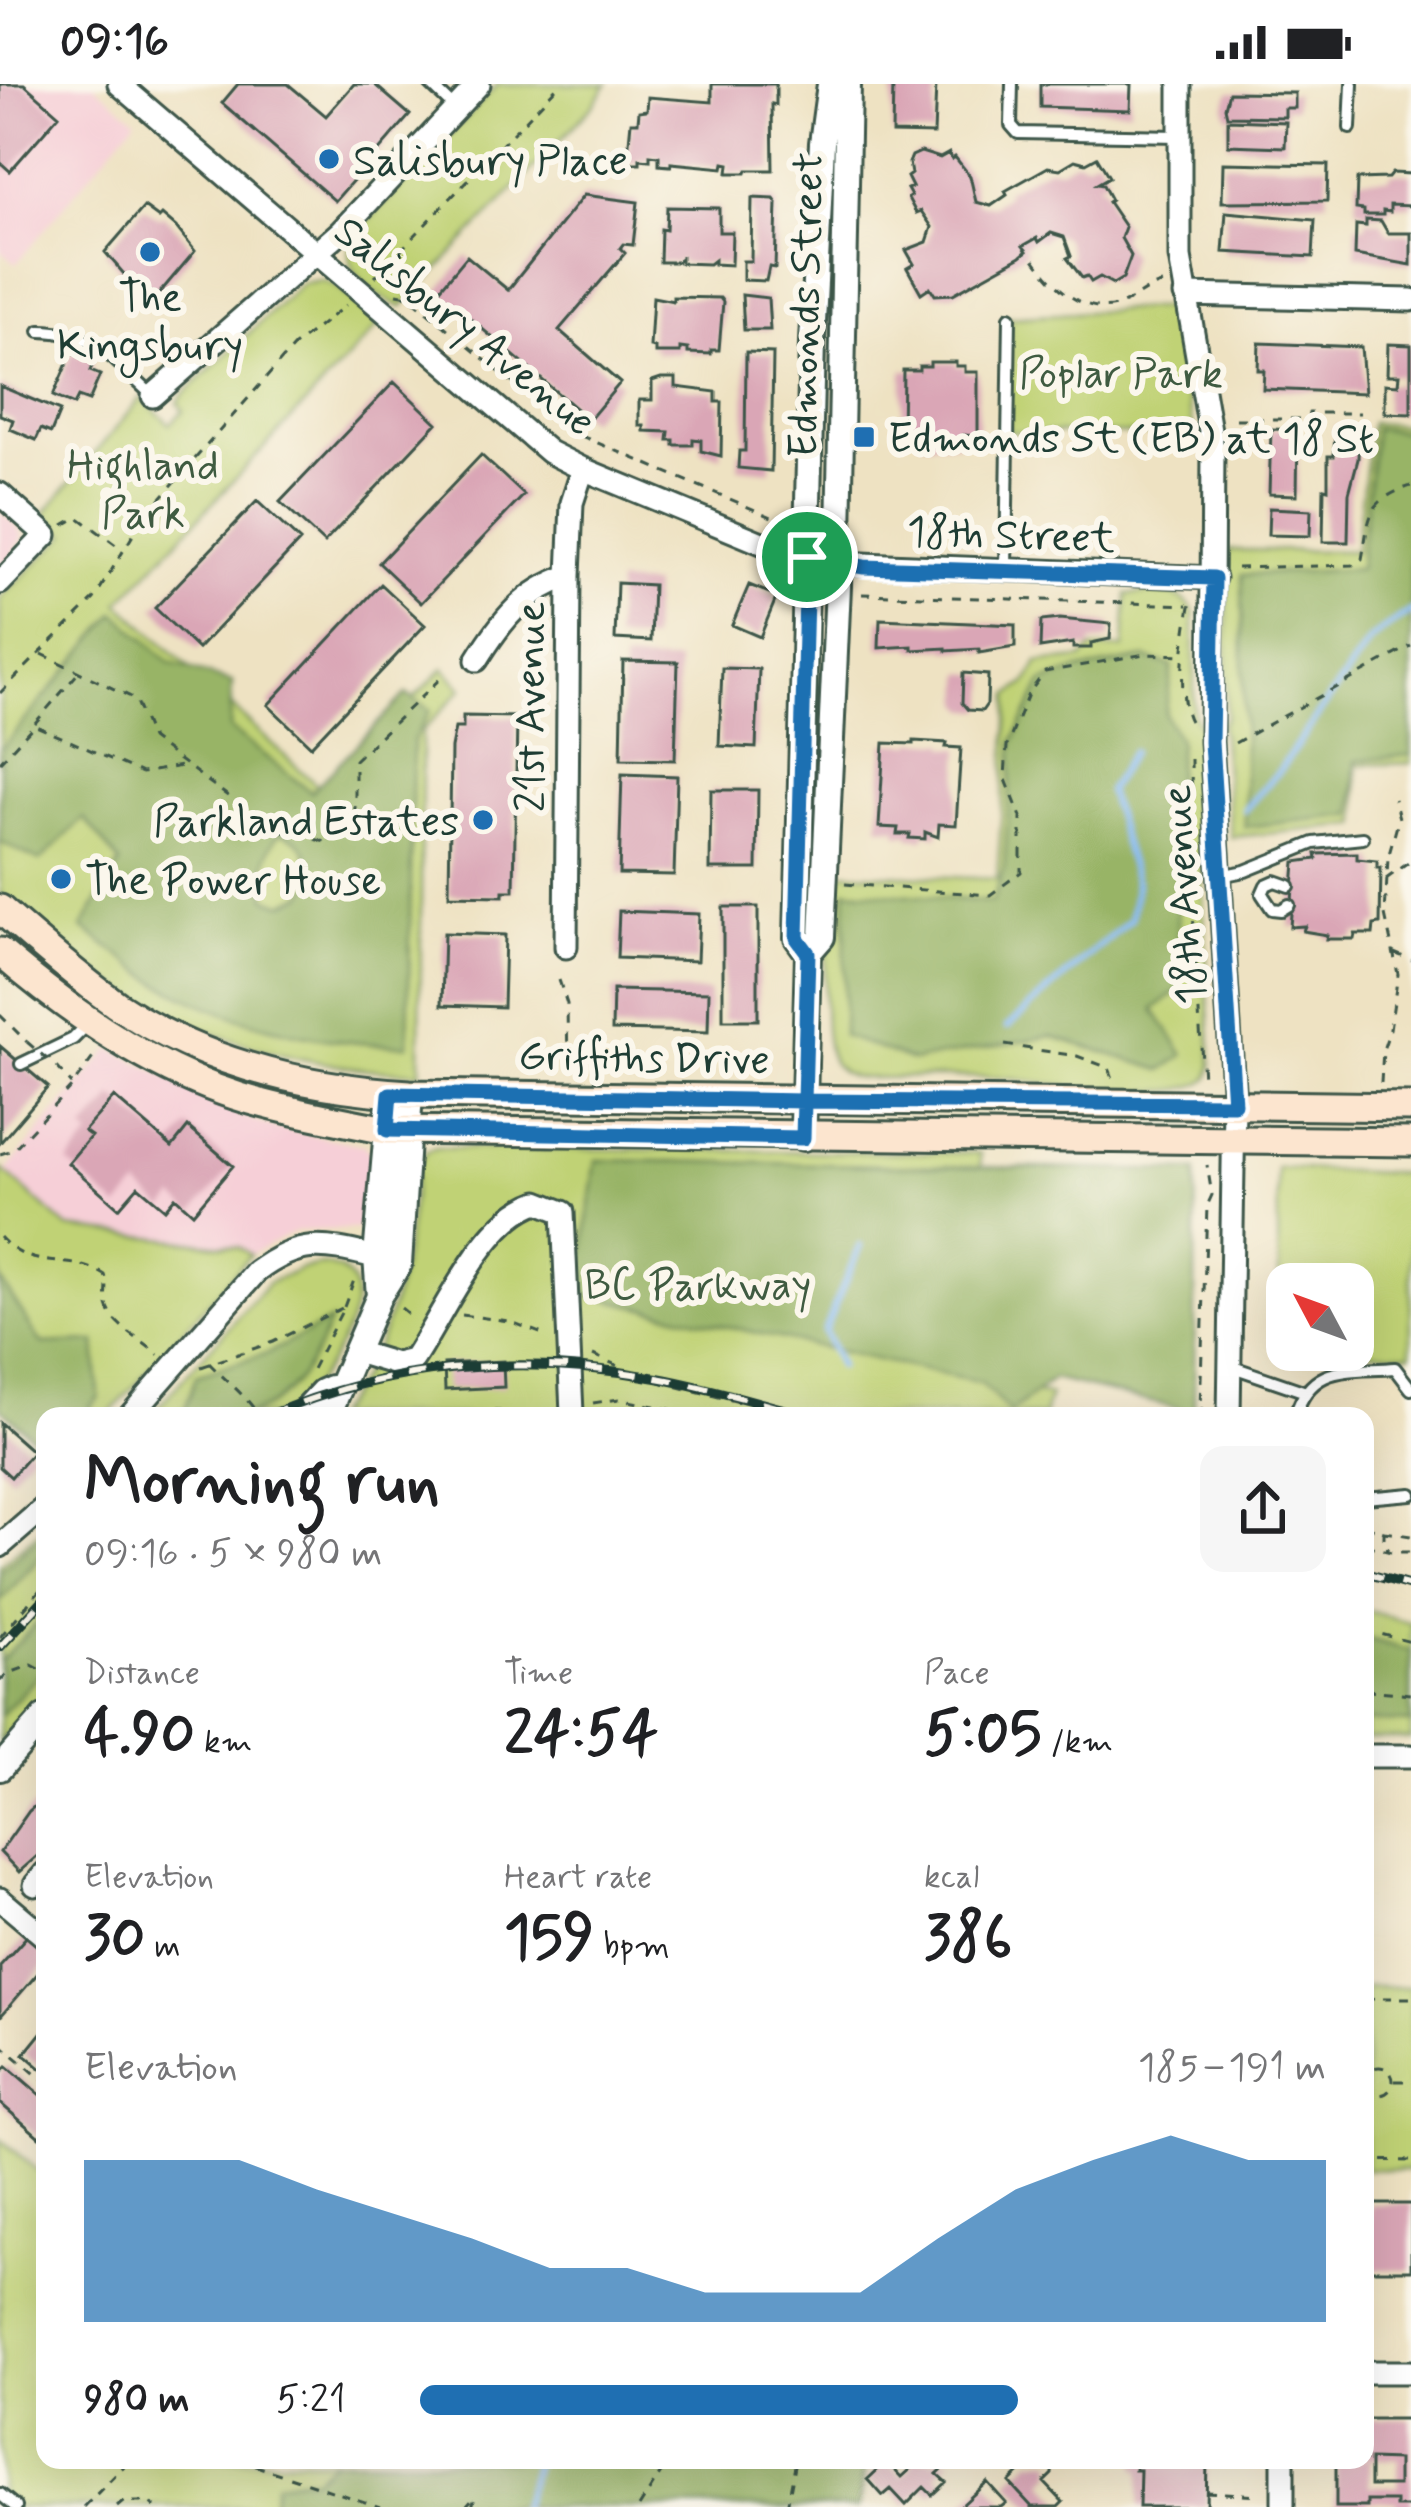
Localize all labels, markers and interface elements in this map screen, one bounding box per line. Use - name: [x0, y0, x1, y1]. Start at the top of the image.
- text: 09:16: [60, 13, 169, 72]
- place label: Salisbury Place: [353, 135, 628, 190]
- marker: Salisbury Place: [316, 146, 342, 172]
- street label: Edmonds Street: [777, 152, 838, 458]
- street label: Salisbury Avenue: [322, 205, 606, 450]
- marker: The Kingsbury: [137, 239, 163, 265]
- place label: The Kingsbury: [57, 272, 243, 378]
- park label: Poplar Park: [1019, 348, 1223, 403]
- place label: Edmonds St (EB) at 18 St: [888, 413, 1374, 468]
- marker: Edmonds St (EB) at 18 St: [851, 424, 877, 450]
- park label: Highland Park: [67, 440, 219, 543]
- street label: 18th Street: [906, 505, 1116, 568]
- pin: [756, 506, 858, 608]
- icon: arrive: [774, 524, 840, 590]
- street label: 21st Avenue: [505, 602, 560, 812]
- street label: 18th Avenue: [1150, 783, 1221, 1006]
- place label: Parkland Estates: [153, 796, 459, 851]
- marker: Parkland Estates: [470, 807, 496, 833]
- place label: The Power House: [85, 855, 381, 910]
- marker: The Power House: [48, 866, 74, 892]
- street label: Griffiths Drive: [518, 1030, 770, 1089]
- park label: BC Parkway: [585, 1260, 811, 1315]
- north arrow: [1266, 1263, 1374, 1371]
- map controls: [1266, 1263, 1374, 1371]
- text: Morning run: [84, 1441, 440, 1527]
- button: share: [1200, 1446, 1326, 1572]
- text: 09:16 · 5 × 980 m: [84, 1529, 382, 1580]
- text: Distance: [84, 1652, 200, 1696]
- text: Time: [504, 1652, 573, 1696]
- text: Pace: [924, 1652, 990, 1696]
- text: 4.90: [84, 1696, 195, 1775]
- text: 24:54: [504, 1696, 658, 1775]
- text: 5:05: [924, 1696, 1042, 1775]
- text: km: [195, 1721, 252, 1765]
- text: /km: [1042, 1721, 1113, 1765]
- text: Elevation: [84, 1856, 214, 1900]
- text: Heart rate: [504, 1856, 652, 1900]
- text: kcal: [924, 1856, 979, 1900]
- text: 30: [84, 1900, 145, 1979]
- text: 159: [504, 1900, 594, 1979]
- text: 386: [924, 1900, 1012, 1979]
- text: m: [145, 1925, 181, 1969]
- text: bpm: [594, 1925, 670, 1969]
- text: Elevation: [84, 2043, 238, 2094]
- text: 185–191 m: [1138, 2043, 1326, 2094]
- text: 980 m: [84, 2375, 190, 2426]
- text: 5:21: [276, 2375, 346, 2426]

